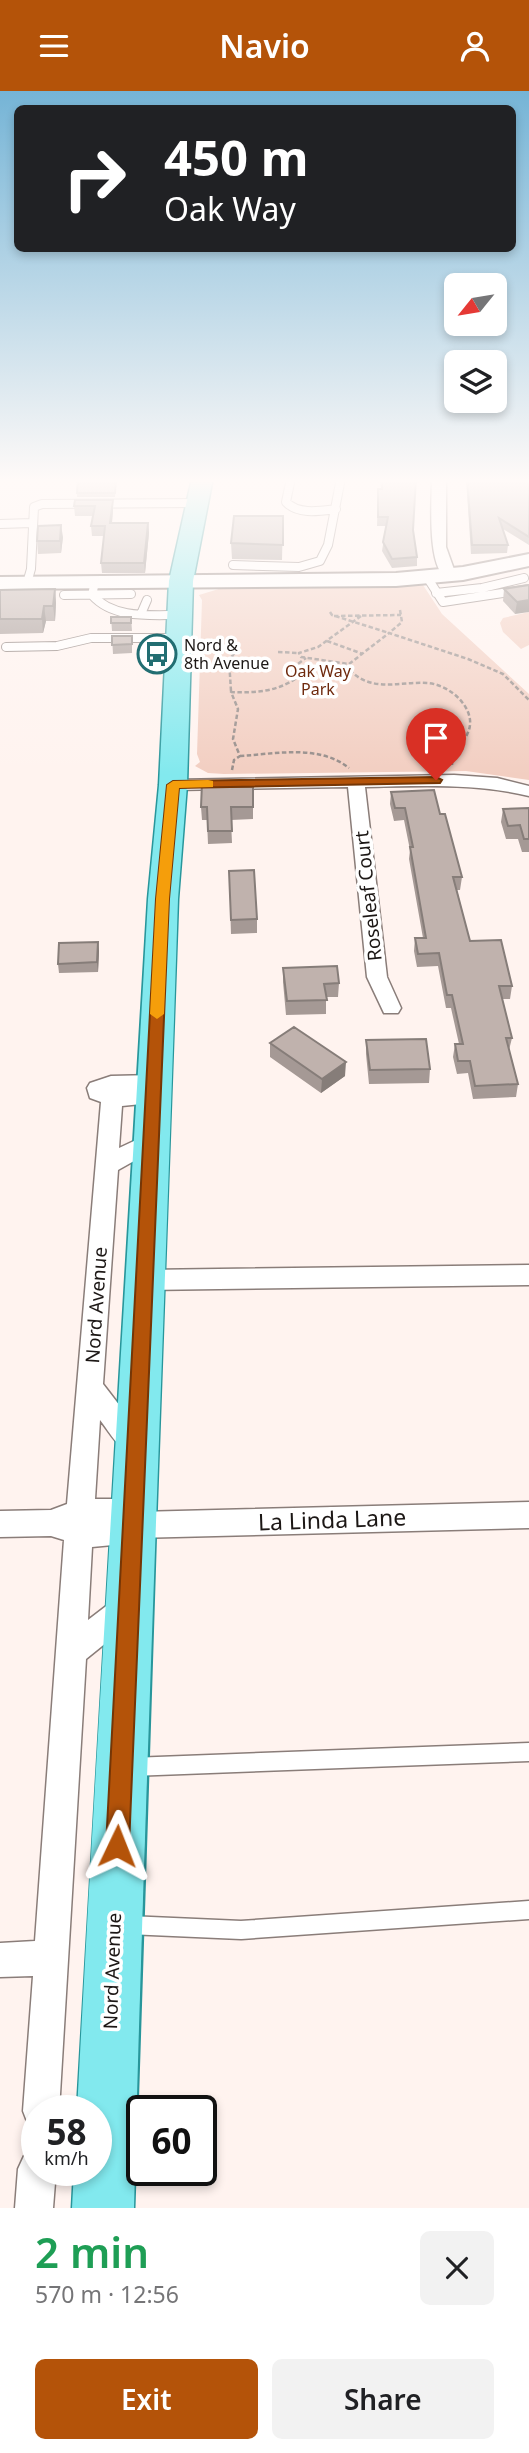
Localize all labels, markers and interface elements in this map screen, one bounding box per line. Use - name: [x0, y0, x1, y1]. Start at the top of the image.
- text: Navio: [219, 24, 310, 67]
- icon: menu: [35, 27, 73, 65]
- icon: person: [456, 27, 494, 65]
- text: 450 m: [164, 124, 309, 190]
- icon: right: [49, 133, 140, 224]
- text: Oak Way: [164, 187, 296, 230]
- north arrow: [444, 273, 508, 336]
- map controls: [444, 273, 507, 413]
- button: layers: [444, 350, 507, 413]
- bus stop icon: Nord & 8th Avenue: [136, 633, 178, 675]
- place label: Nord & 8th Avenue: [184, 634, 269, 674]
- park label: Oak Way Park: [285, 660, 352, 700]
- pin: [406, 708, 466, 780]
- icon: arrive: [417, 719, 455, 757]
- street label: Roseleaf Court: [348, 829, 388, 962]
- street label: Nord Avenue: [79, 1246, 113, 1364]
- street label: La Linda Lane: [257, 1500, 407, 1538]
- position arrow: [80, 1809, 154, 1883]
- street label: Nord Avenue: [97, 1912, 127, 2030]
- speed limit sign: 60: [126, 2095, 217, 2186]
- text: 58: [46, 2108, 87, 2155]
- text: km/h: [44, 2146, 89, 2170]
- text: 2 min: [35, 2223, 149, 2280]
- button: close: [420, 2231, 494, 2305]
- text: 570 m · 12:56: [35, 2278, 179, 2310]
- button: Exit: [35, 2359, 258, 2439]
- button: Share: [272, 2359, 494, 2439]

